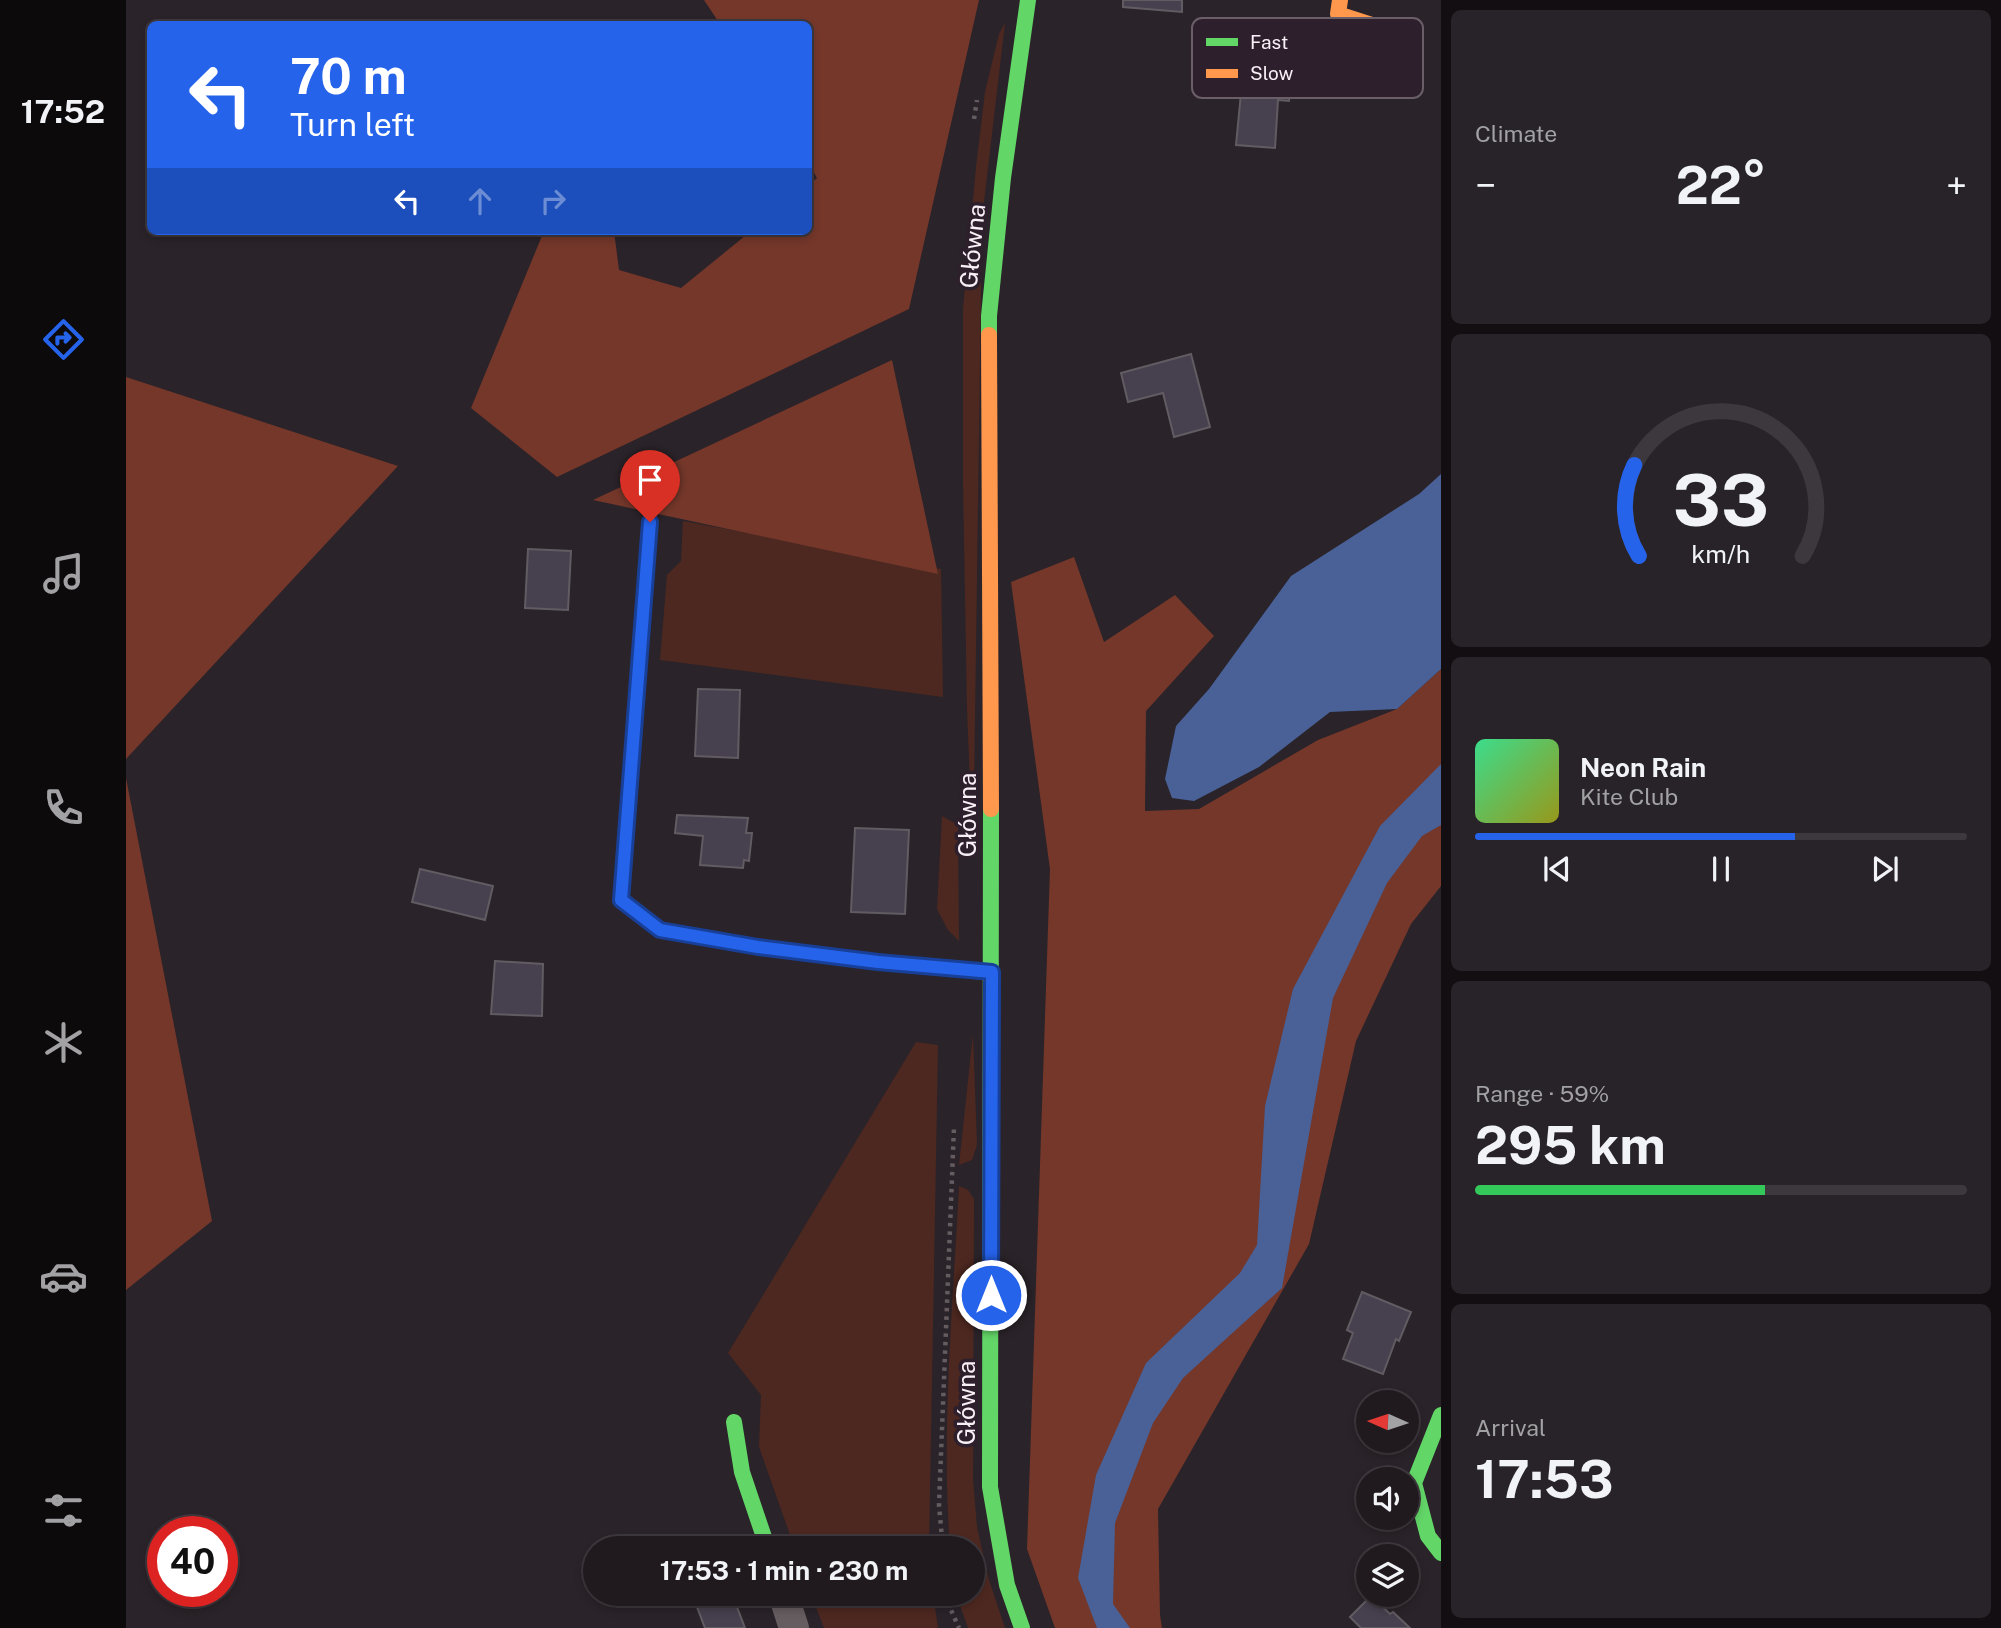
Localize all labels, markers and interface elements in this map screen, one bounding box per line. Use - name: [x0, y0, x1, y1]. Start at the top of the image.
- legend: [1192, 18, 1423, 98]
- text: Fast: [1250, 31, 1288, 53]
- text: 70 m: [290, 47, 407, 105]
- icon: left: [175, 49, 266, 140]
- text: Slow: [1250, 62, 1294, 84]
- text: 17:52: [21, 93, 105, 130]
- text: Turn left: [290, 106, 415, 143]
- text: Climate: [1475, 120, 1557, 147]
- text: 22°: [1676, 155, 1766, 216]
- text: −: [1475, 163, 1496, 208]
- text: +: [1946, 163, 1967, 208]
- icon: left: [388, 182, 426, 220]
- icon: ahead: [461, 182, 499, 220]
- icon: right: [534, 182, 572, 220]
- street label: Główna: [954, 202, 990, 289]
- icon: directions: [39, 315, 88, 364]
- pin: [620, 450, 680, 522]
- text: 33: [1673, 458, 1769, 543]
- icon: arrive: [631, 461, 669, 499]
- text: km/h: [1692, 539, 1750, 569]
- icon: music: [39, 549, 88, 598]
- text: Neon Rain: [1580, 752, 1706, 783]
- street label: Główna: [953, 773, 981, 857]
- icon: phone: [39, 783, 88, 832]
- text: Kite Club: [1580, 783, 1678, 810]
- icon: previous: [1538, 850, 1576, 888]
- icon: pause: [1702, 850, 1740, 888]
- icon: next: [1866, 850, 1904, 888]
- icon: climate: [39, 1018, 88, 1067]
- text: Range · 59%: [1475, 1080, 1609, 1107]
- text: 295 km: [1475, 1115, 1666, 1176]
- icon: car: [39, 1252, 88, 1301]
- position arrow: [954, 1258, 1028, 1332]
- street label: Główna: [952, 1361, 980, 1445]
- north arrow: [1356, 1390, 1419, 1452]
- map controls: [1356, 1390, 1419, 1607]
- text: Arrival: [1475, 1414, 1546, 1441]
- text: 17:53: [1475, 1449, 1614, 1510]
- button: sound: [1356, 1467, 1419, 1530]
- icon: filters: [39, 1486, 88, 1535]
- speed limit sign: 40: [147, 1516, 238, 1607]
- button: layers: [1356, 1544, 1419, 1607]
- text: 17:53 · 1 min · 230 m: [660, 1555, 908, 1586]

